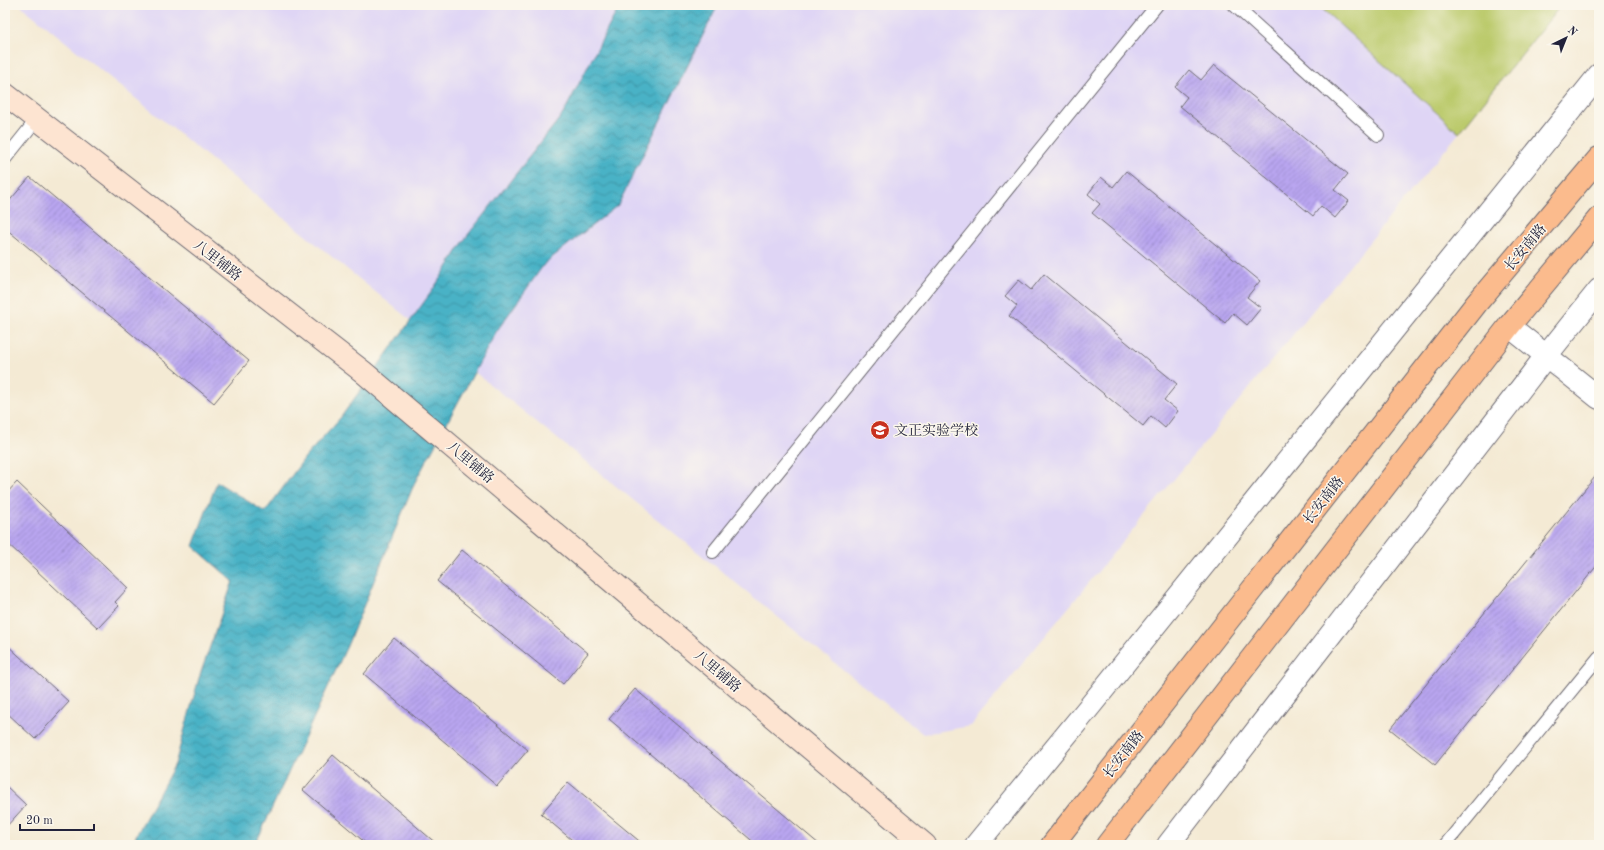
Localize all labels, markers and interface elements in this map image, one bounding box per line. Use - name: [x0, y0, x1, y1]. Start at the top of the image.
- north arrow: [1546, 18, 1586, 58]
- text: N: [1565, 25, 1579, 39]
- street label: 长安南路: [1502, 221, 1549, 274]
- street label: 八里铺路: [191, 237, 244, 284]
- school or university icon: 文正实验学校: [869, 419, 891, 441]
- place label: 文正实验学校: [894, 423, 978, 438]
- street label: 八里铺路: [444, 439, 497, 486]
- street label: 长安南路: [1300, 474, 1347, 527]
- street label: 八里铺路: [691, 648, 744, 695]
- street label: 长安南路: [1100, 728, 1147, 781]
- scale bar: [20, 806, 94, 832]
- text: 20 m: [26, 815, 53, 827]

